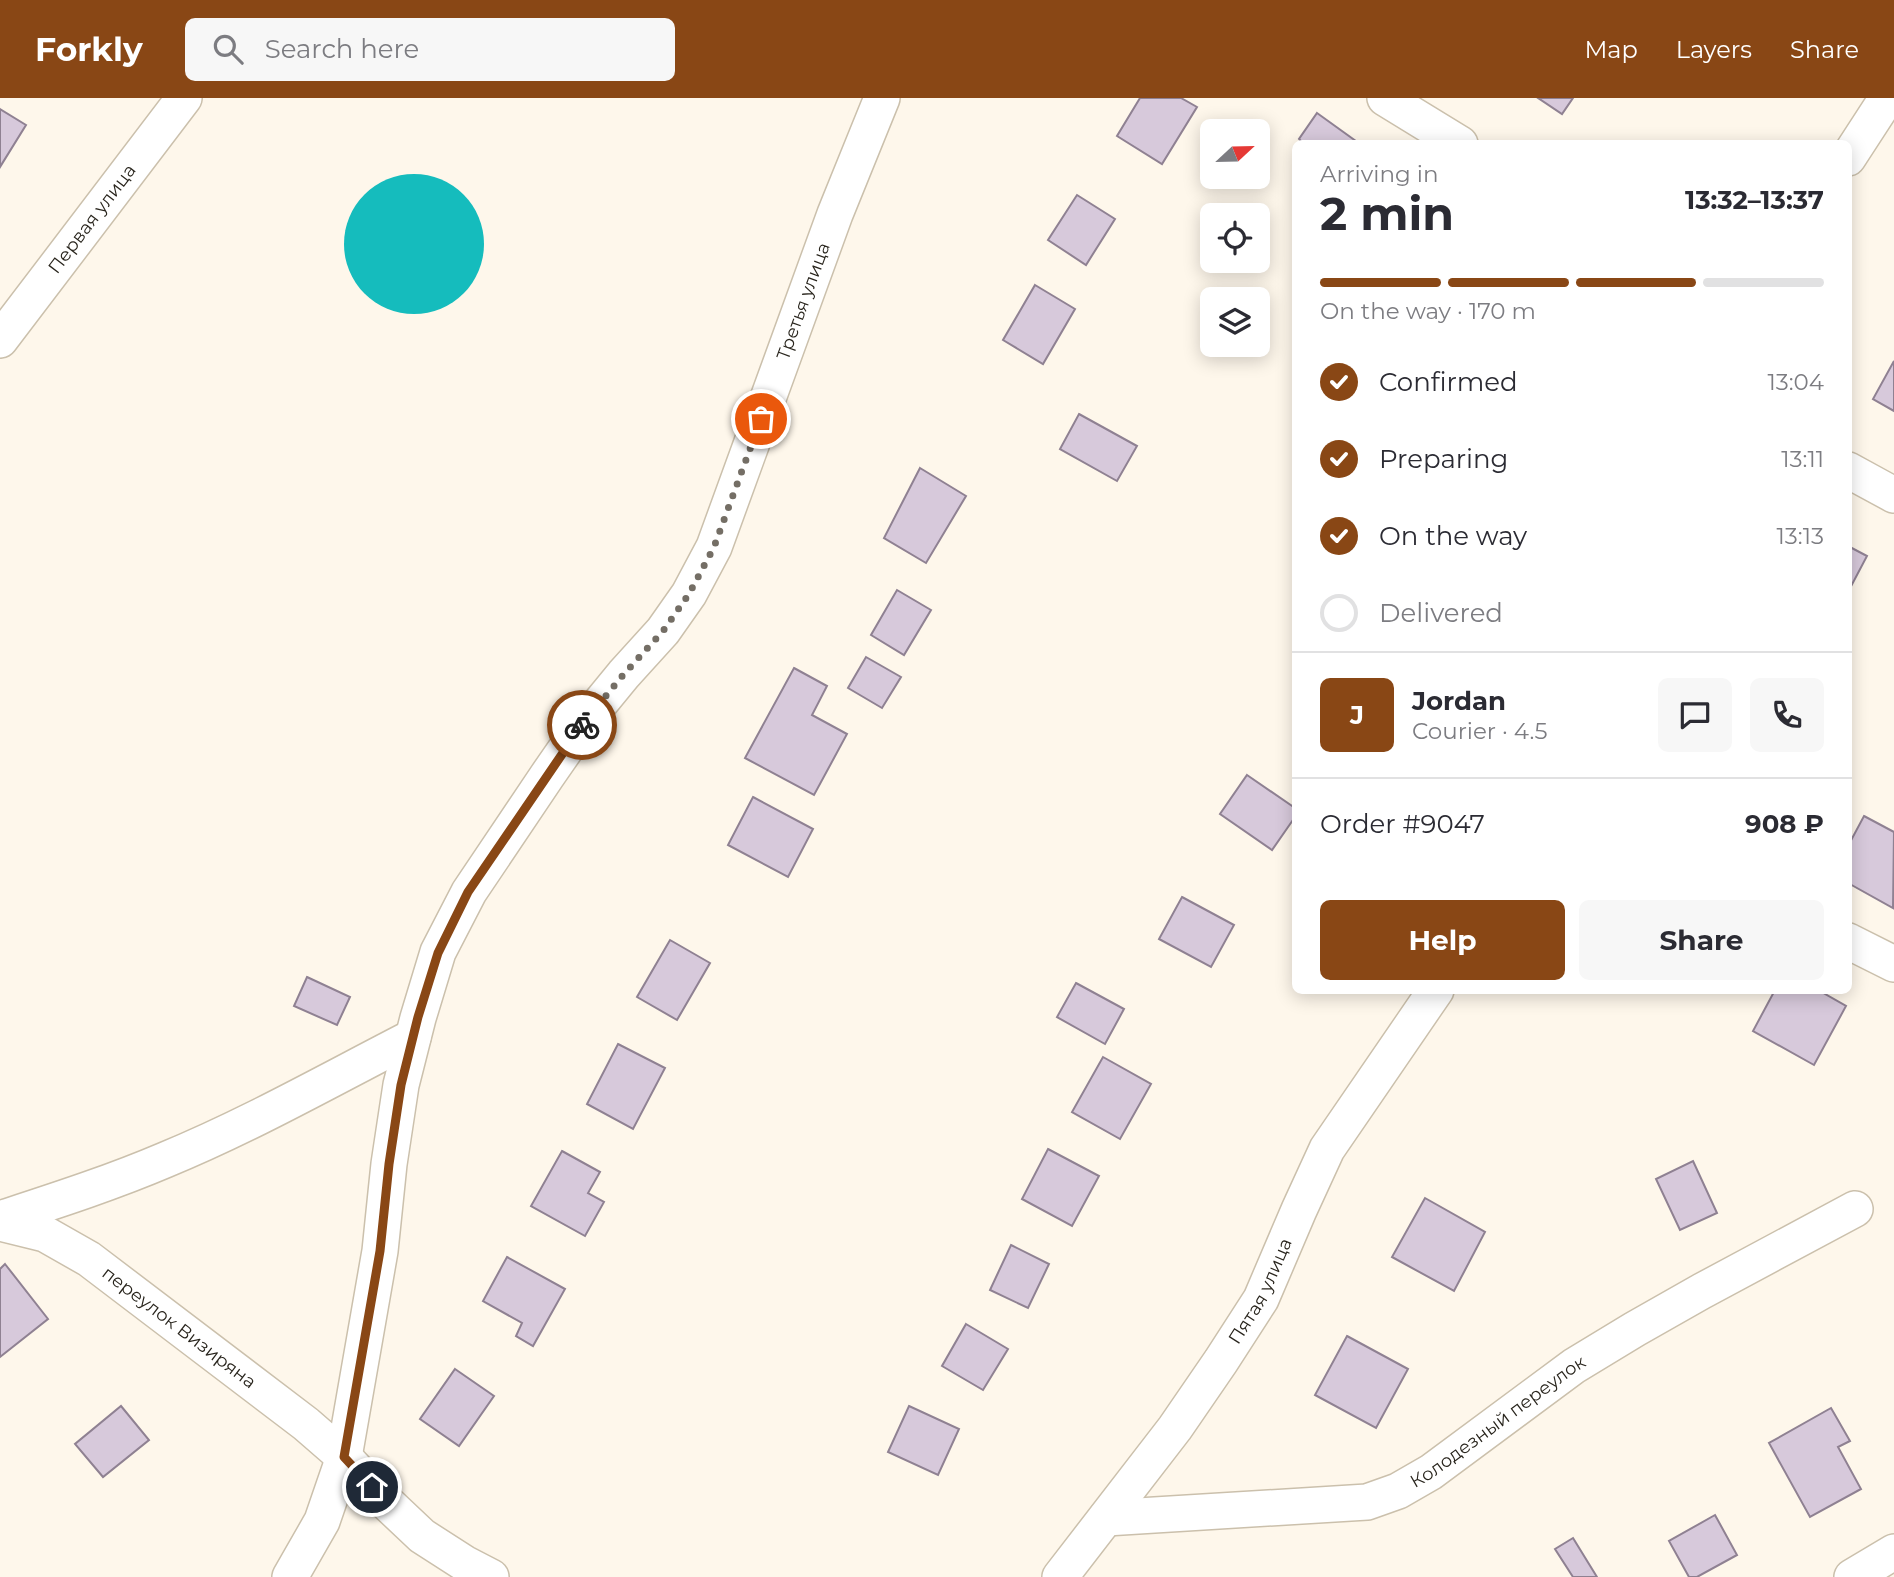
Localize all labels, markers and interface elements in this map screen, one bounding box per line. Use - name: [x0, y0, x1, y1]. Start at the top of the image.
- search box: [185, 18, 675, 81]
- text: Forkly: [35, 29, 143, 69]
- icon: search: [209, 30, 247, 68]
- text: Search here: [265, 33, 419, 65]
- text: Map: [1584, 35, 1638, 64]
- text: Layers: [1676, 35, 1752, 64]
- text: Share: [1790, 35, 1859, 64]
- north arrow: [1200, 119, 1270, 189]
- map controls: [1200, 119, 1270, 357]
- street label: Первая улица: [43, 160, 141, 278]
- text: Arriving in: [1320, 160, 1439, 188]
- text: 13:32–13:37: [1685, 184, 1824, 216]
- text: 2 min: [1320, 185, 1454, 242]
- button: locate: [1200, 203, 1270, 273]
- street label: Третья улица: [772, 240, 835, 363]
- button: layers: [1200, 287, 1270, 357]
- text: On the way · 170 m: [1320, 297, 1536, 325]
- icon: check: [1320, 363, 1358, 401]
- text: Confirmed: [1379, 366, 1518, 398]
- text: 13:04: [1767, 368, 1824, 396]
- pin: [731, 389, 791, 449]
- icon: bag: [742, 400, 780, 438]
- icon: check: [1320, 440, 1358, 478]
- text: Preparing: [1379, 443, 1508, 475]
- text: 13:11: [1781, 445, 1824, 473]
- icon: check: [1320, 517, 1358, 555]
- text: On the way: [1379, 520, 1527, 552]
- text: 13:13: [1777, 522, 1824, 550]
- text: Delivered: [1379, 597, 1503, 629]
- button: chat: [1658, 678, 1732, 752]
- button: phone: [1750, 678, 1824, 752]
- text: Jordan: [1412, 685, 1506, 717]
- courier: [547, 690, 617, 760]
- text: J: [1350, 699, 1364, 731]
- icon: bike: [563, 706, 601, 744]
- text: Courier · 4.5: [1412, 717, 1547, 745]
- text: Order #9047: [1320, 808, 1485, 840]
- text: 908 ₽: [1745, 808, 1824, 840]
- button: Help: [1320, 900, 1565, 980]
- button: Share: [1579, 900, 1824, 980]
- street label: Пятая улица: [1224, 1235, 1297, 1348]
- street label: переулок Визиряна: [98, 1262, 260, 1393]
- street label: Колодезный переулок: [1406, 1350, 1590, 1493]
- pin: [342, 1457, 402, 1517]
- icon: home: [353, 1468, 391, 1506]

